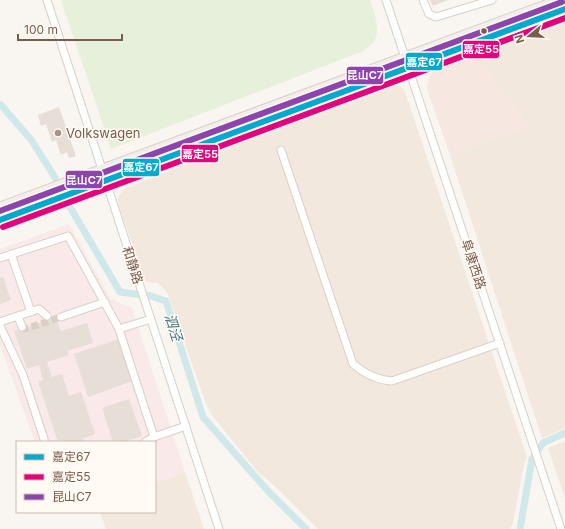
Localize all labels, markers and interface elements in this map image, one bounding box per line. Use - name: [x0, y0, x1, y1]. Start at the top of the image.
- scale bar: [18, 16, 122, 42]
- north arrow: [509, 16, 549, 56]
- text: 100 m: [24, 22, 58, 37]
- unlabelled marker: [479, 26, 489, 36]
- text: N: [512, 33, 527, 45]
- line badge: 嘉定55: [462, 40, 500, 59]
- text: 嘉定55: [463, 42, 499, 56]
- line badge: 嘉定67: [405, 52, 443, 71]
- text: 嘉定67: [406, 55, 442, 69]
- line badge: 昆山C7: [346, 66, 384, 85]
- text: 昆山C7: [347, 68, 383, 82]
- place label: Volkswagen: [66, 125, 140, 141]
- marker: Volkswagen: [53, 128, 63, 138]
- line badge: 嘉定55: [181, 144, 219, 163]
- text: 嘉定55: [182, 147, 218, 161]
- line badge: 嘉定67: [122, 158, 160, 177]
- text: 嘉定67: [123, 160, 159, 174]
- line badge: 昆山C7: [65, 170, 103, 189]
- text: 昆山C7: [66, 173, 102, 187]
- street label: 阜康西路: [458, 237, 490, 291]
- street label: 和静路: [119, 244, 147, 286]
- water label: 泗泾: [162, 311, 187, 345]
- legend: [16, 441, 156, 513]
- text: 嘉定67: [52, 449, 90, 464]
- text: 嘉定55: [52, 469, 91, 484]
- text: 昆山C7: [52, 489, 92, 504]

